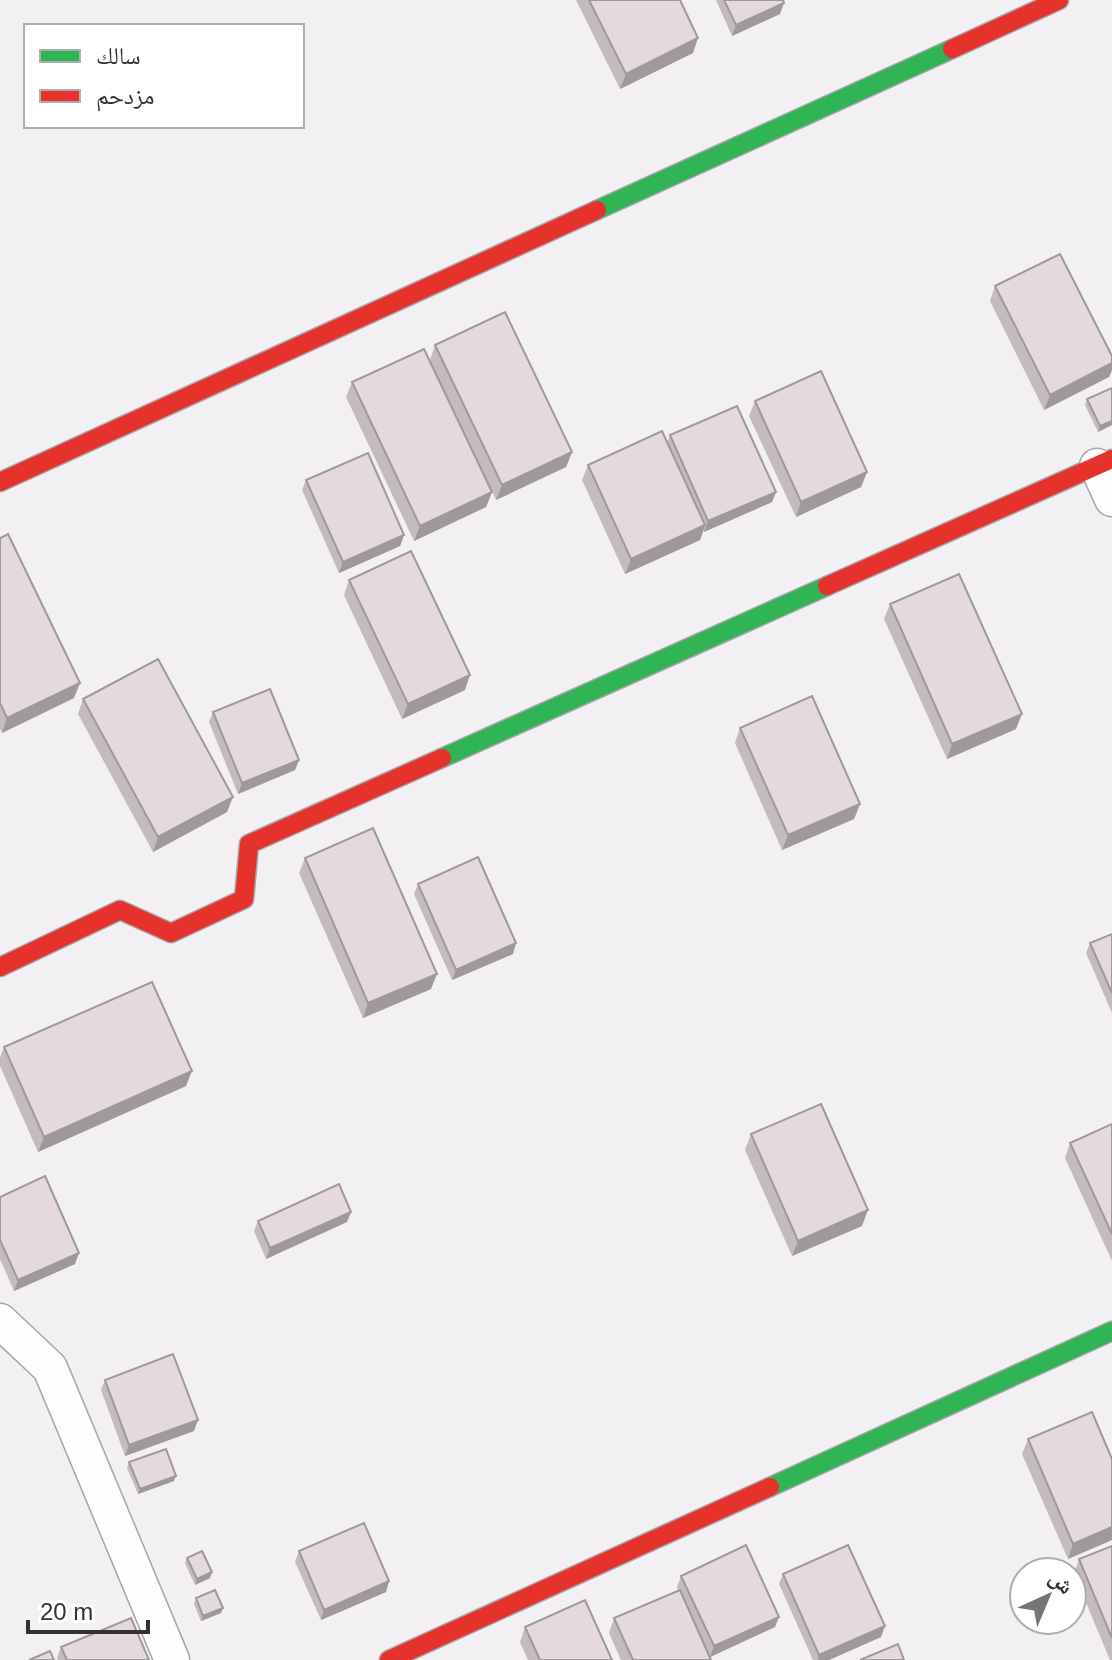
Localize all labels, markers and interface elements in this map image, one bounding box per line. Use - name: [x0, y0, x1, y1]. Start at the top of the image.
- legend: [24, 24, 304, 128]
- text: سالك: [96, 42, 141, 69]
- text: مزدحم: [96, 82, 155, 112]
- north arrow: [1008, 1556, 1088, 1636]
- text: ش: [1044, 1565, 1079, 1600]
- scale bar: [28, 1584, 148, 1634]
- text: 20 m: [40, 1598, 93, 1625]

